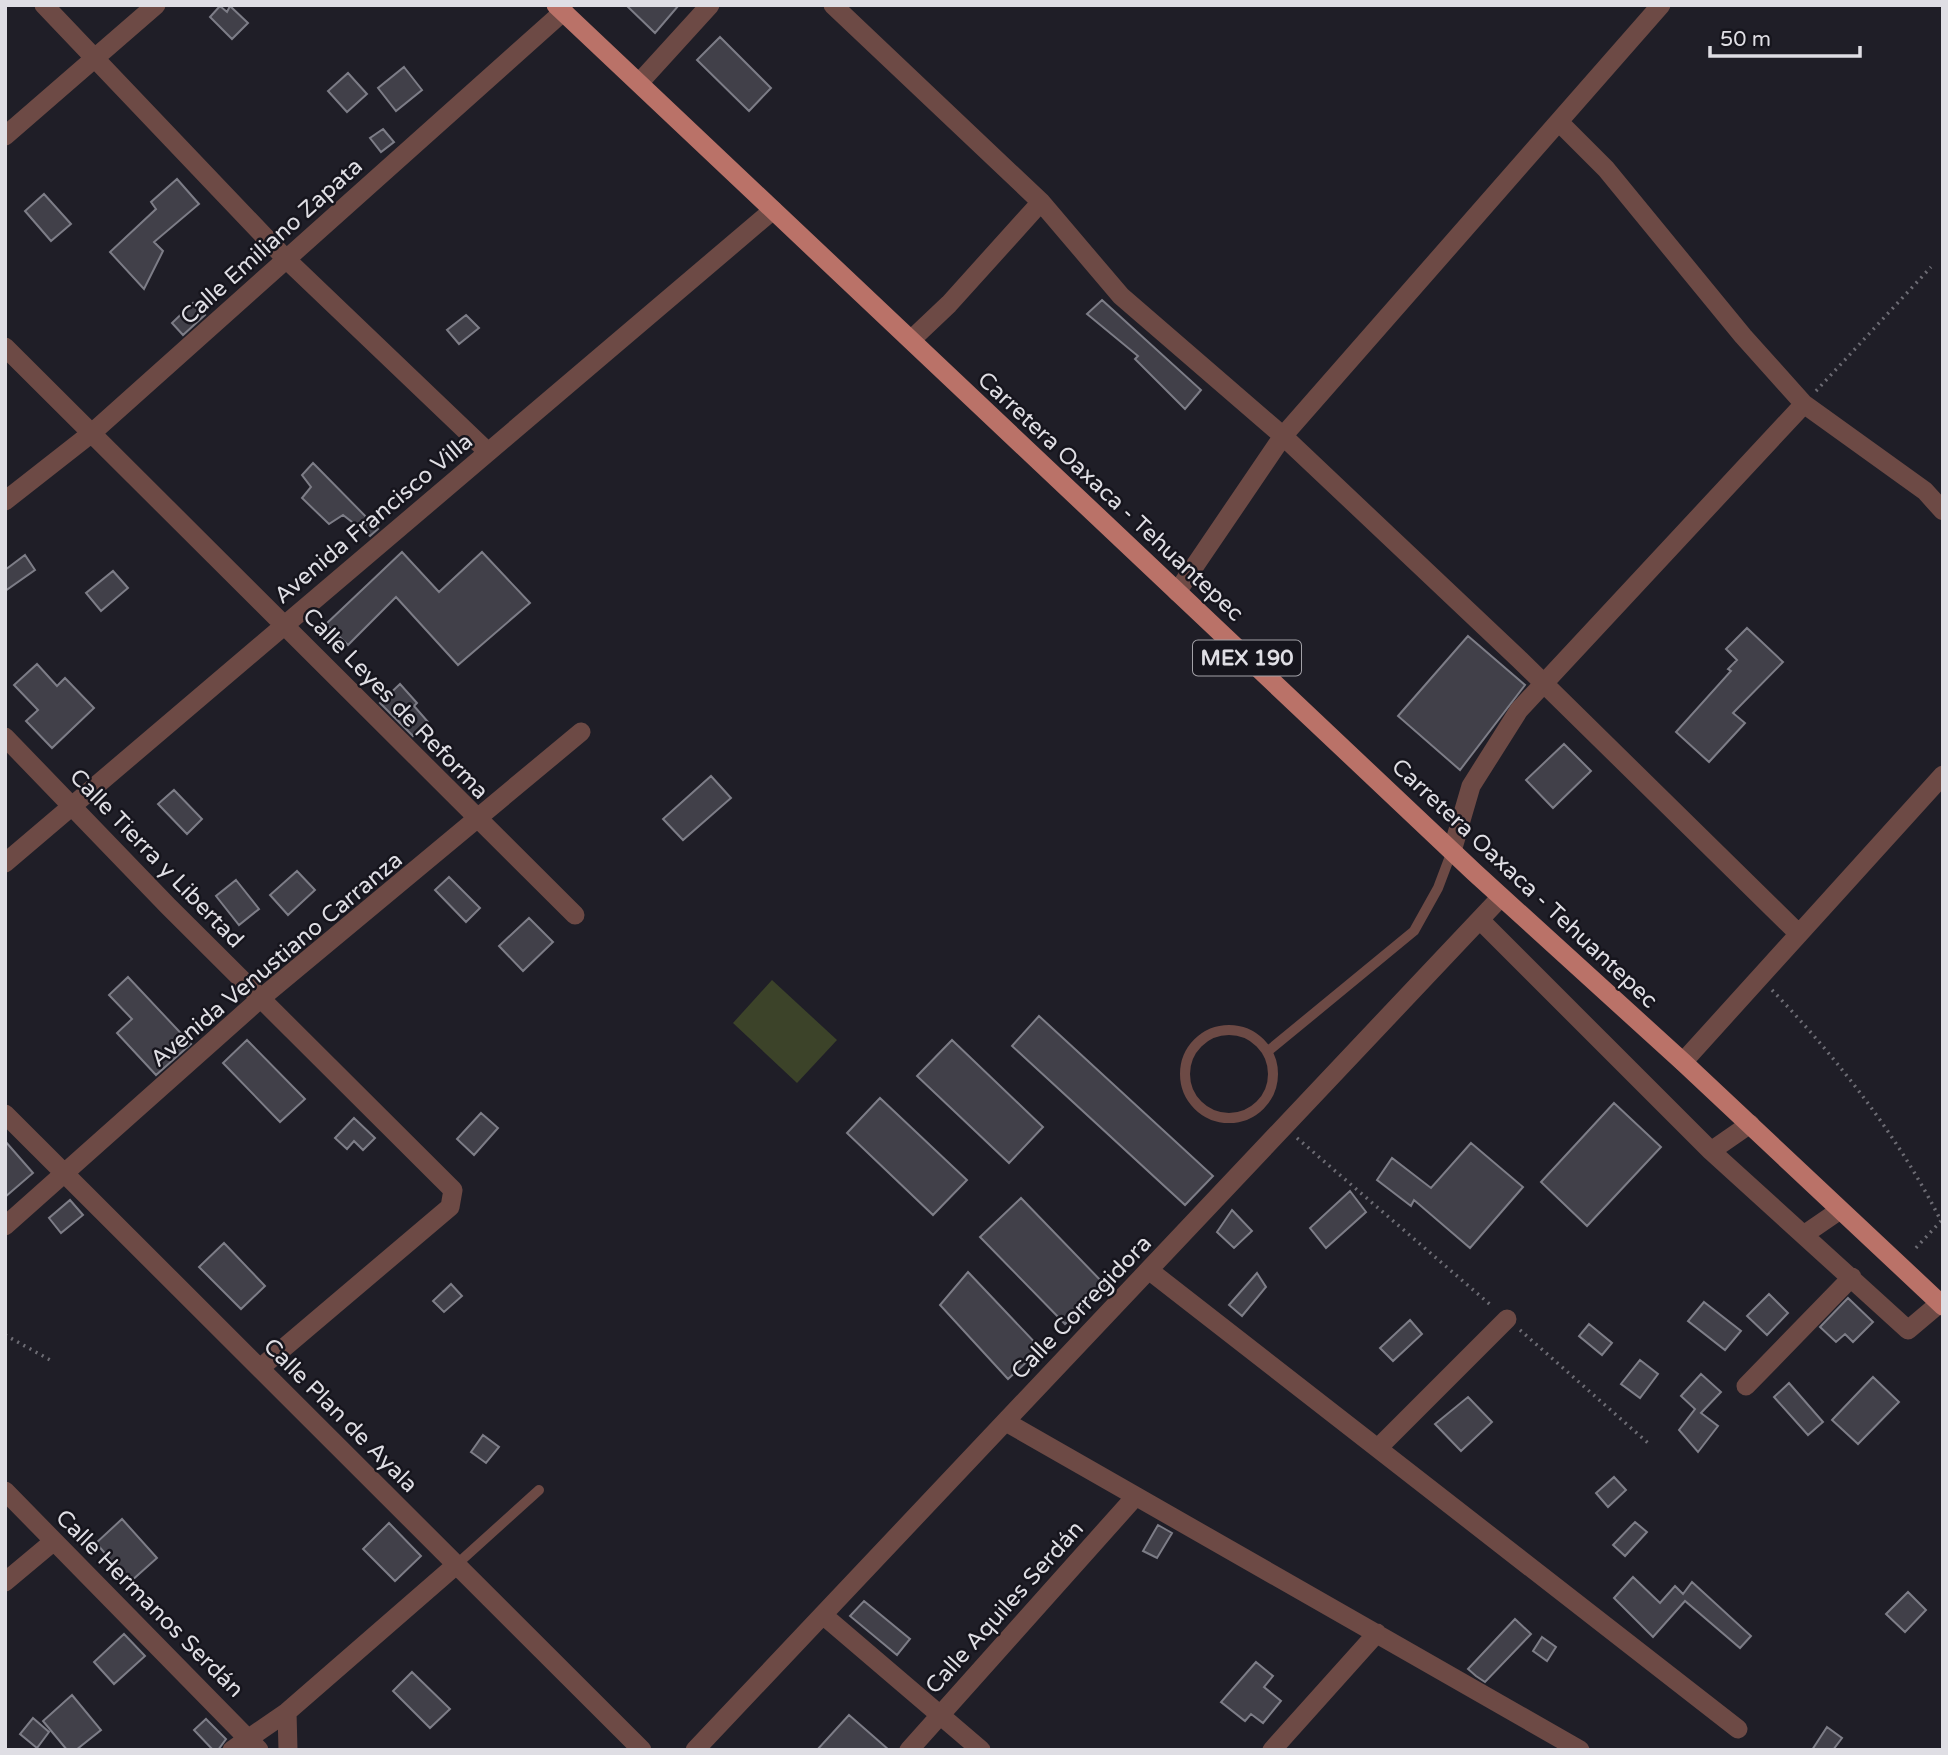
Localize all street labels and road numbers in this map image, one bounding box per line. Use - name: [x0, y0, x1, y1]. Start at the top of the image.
- street label: Calle Emiliano Zapata: [175, 153, 369, 331]
- street label: Carretera Oaxaca - Tehuantepec: [972, 366, 1249, 627]
- street label: Avenida Francisco Villa: [269, 427, 479, 610]
- street label: Calle Leyes de Reforma: [296, 602, 494, 805]
- road number: MEX 190: [1193, 640, 1301, 676]
- street label: Carretera Oaxaca - Tehuantepec: [1386, 753, 1663, 1014]
- street label: Calle Tierra y Libertad: [63, 763, 249, 954]
- street label: Avenida Venustiano Carranza: [145, 846, 408, 1073]
- street label: Calle Corregidora: [1006, 1230, 1158, 1386]
- street label: Calle Plan de Ayala: [257, 1333, 423, 1499]
- street label: Calle Hermanos Serdán: [49, 1504, 249, 1704]
- street label: Calle Aquiles Serdán: [920, 1515, 1090, 1700]

